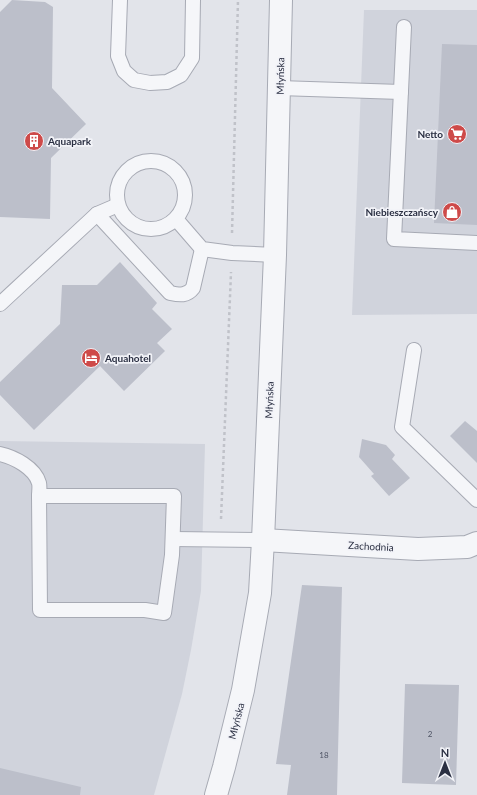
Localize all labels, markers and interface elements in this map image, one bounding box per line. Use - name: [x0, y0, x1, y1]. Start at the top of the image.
- street label: Młyńska: [274, 57, 286, 95]
- supermarket icon: Netto: [446, 123, 468, 145]
- place label: Netto: [417, 128, 443, 140]
- building icon: Aquapark: [23, 130, 45, 152]
- place label: Aquapark: [47, 135, 92, 147]
- shop icon: Niebieszczańscy: [441, 201, 463, 223]
- place label: Niebieszczańscy: [365, 206, 439, 218]
- hotel icon: Aquahotel: [80, 347, 102, 369]
- place label: Aquahotel: [104, 352, 151, 364]
- street label: Młyńska: [262, 381, 276, 419]
- street label: Zachodnia: [348, 539, 394, 553]
- street label: Młyńska: [226, 701, 246, 741]
- house number: 2: [428, 729, 433, 739]
- north arrow: [425, 743, 465, 783]
- text: N: [441, 746, 449, 759]
- house number: 18: [319, 750, 329, 760]

